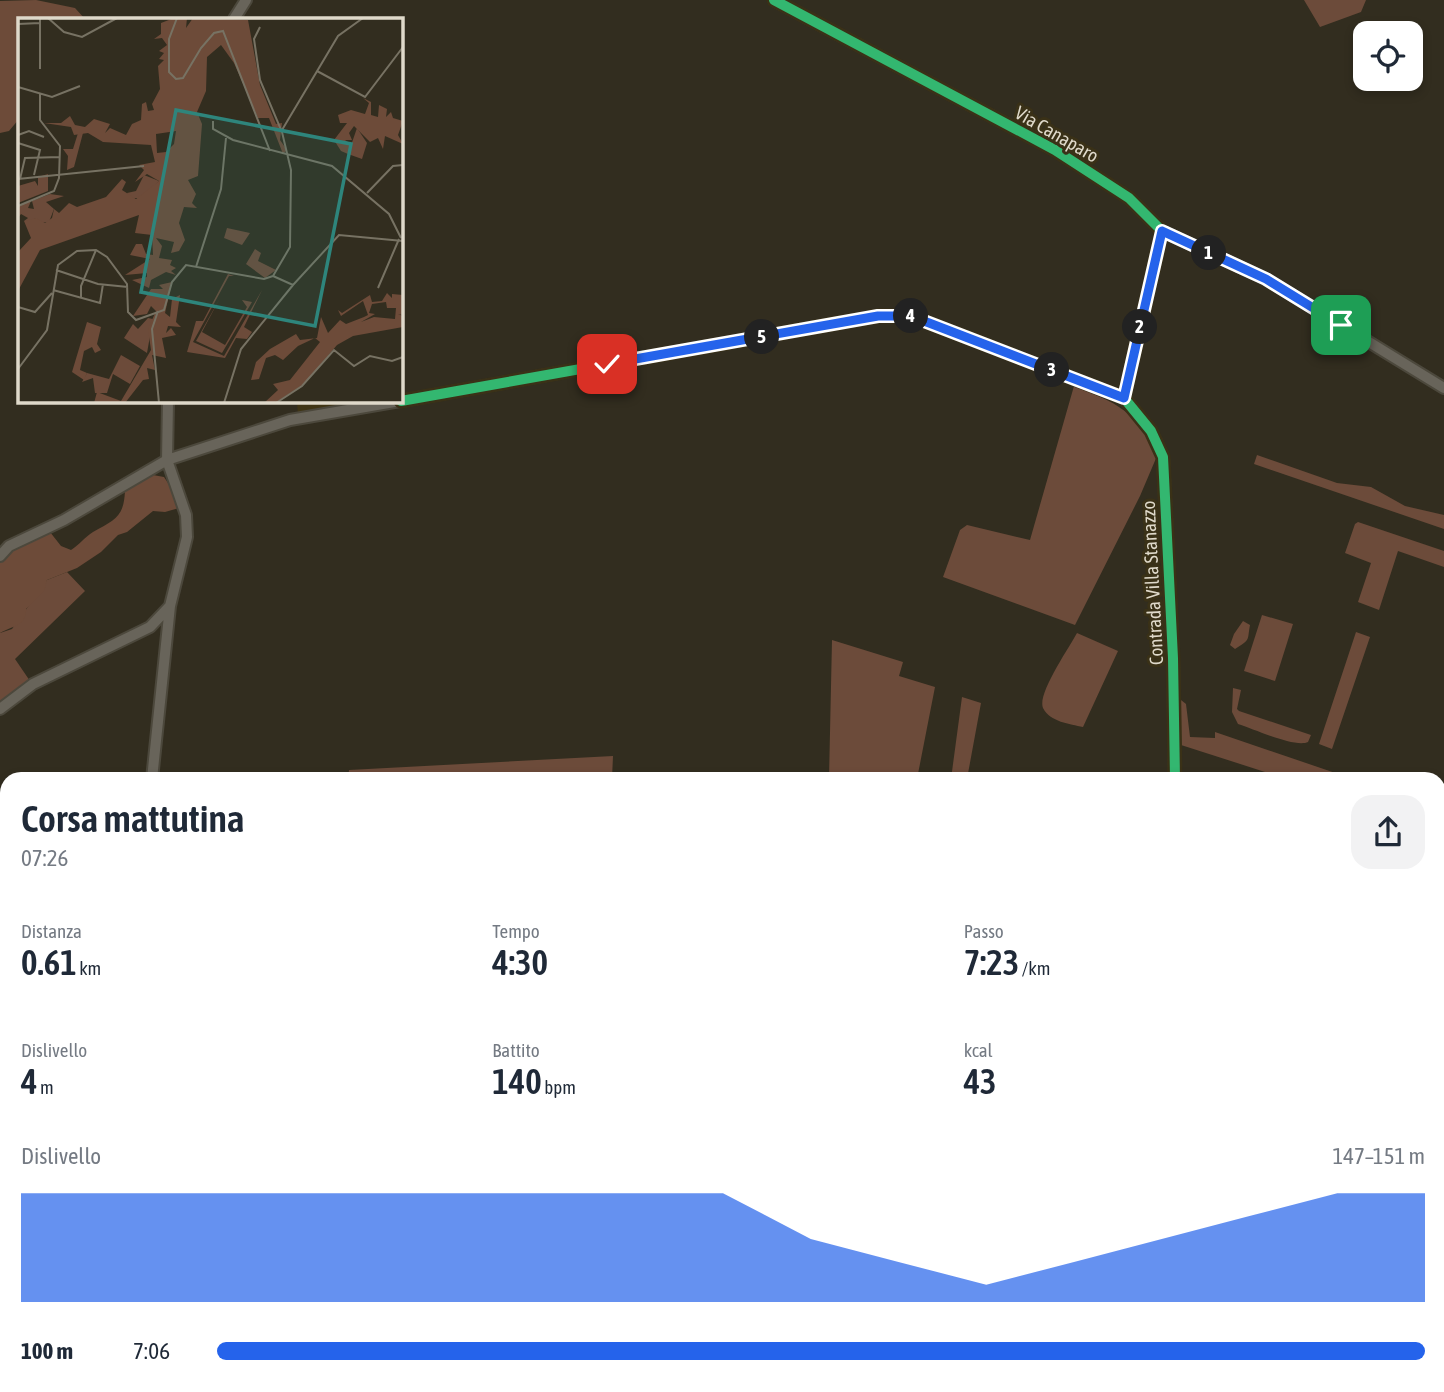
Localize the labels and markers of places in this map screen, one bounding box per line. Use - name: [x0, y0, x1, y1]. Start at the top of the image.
- pin: 1: [1192, 236, 1226, 270]
- pin: [1311, 295, 1371, 355]
- pin: 4: [894, 298, 928, 334]
- pin: 2: [1122, 310, 1158, 344]
- pin: 5: [744, 320, 780, 354]
- pin: [577, 334, 637, 394]
- pin: 3: [1034, 352, 1070, 388]

